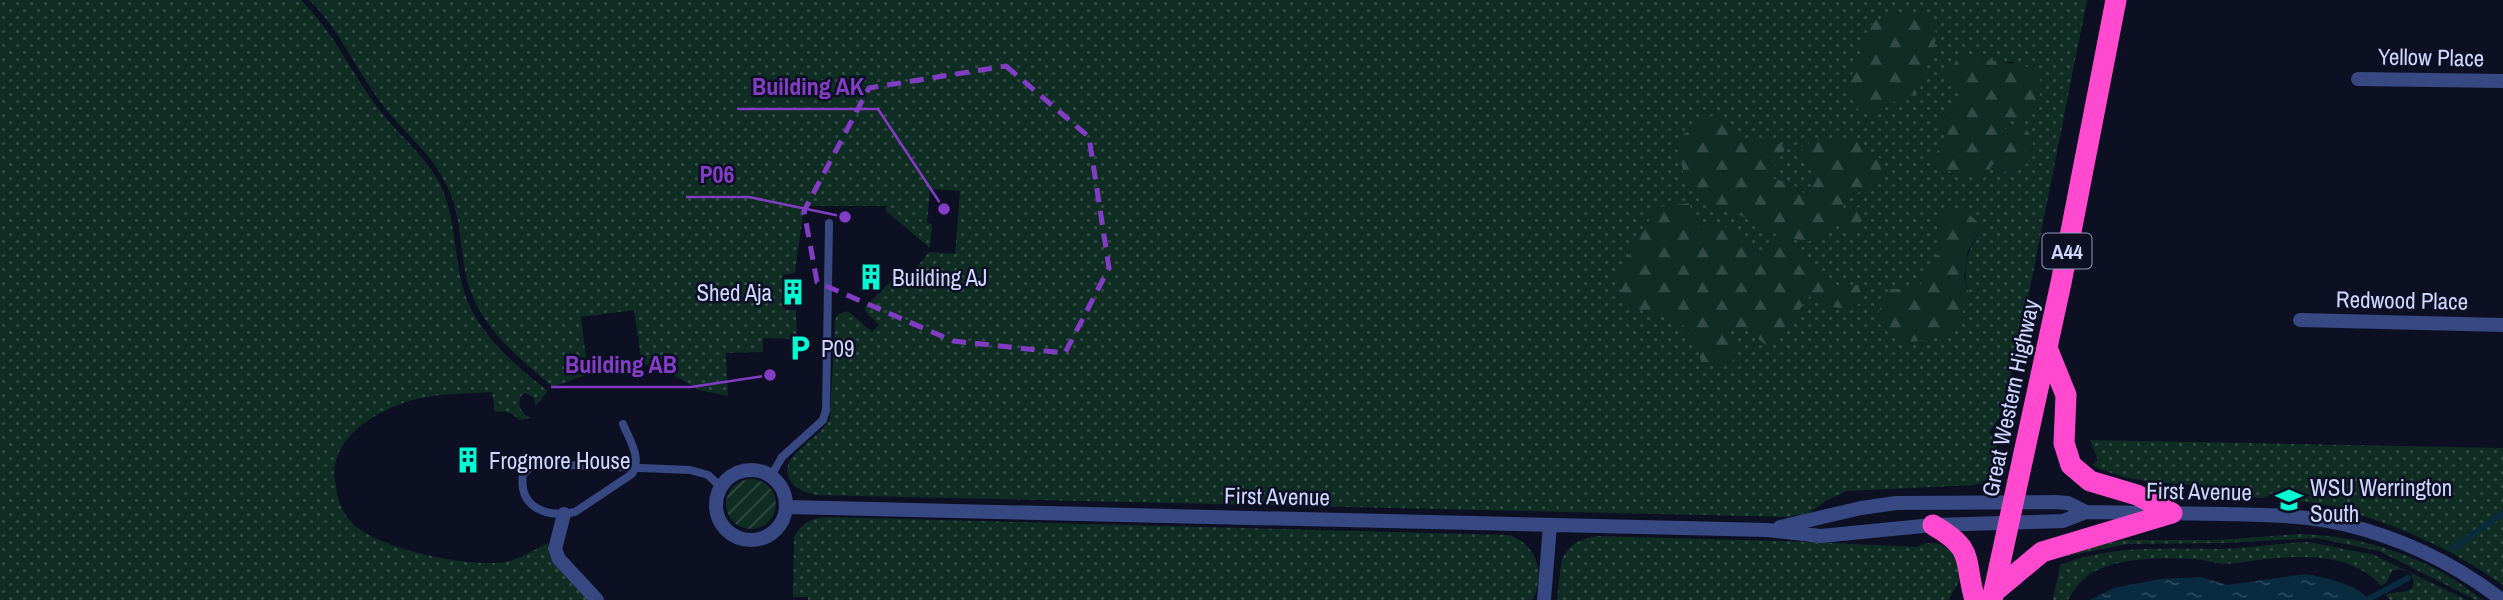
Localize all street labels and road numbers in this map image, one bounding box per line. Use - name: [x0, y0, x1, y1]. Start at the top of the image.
- street label: Yellow Place: [2378, 41, 2484, 73]
- road number: A44: [2042, 233, 2092, 268]
- street label: Redwood Place: [2336, 283, 2468, 317]
- street label: Great Western Highway: [1974, 296, 2046, 499]
- street label: First Avenue: [2146, 475, 2252, 507]
- street label: First Avenue: [1224, 480, 1330, 512]

